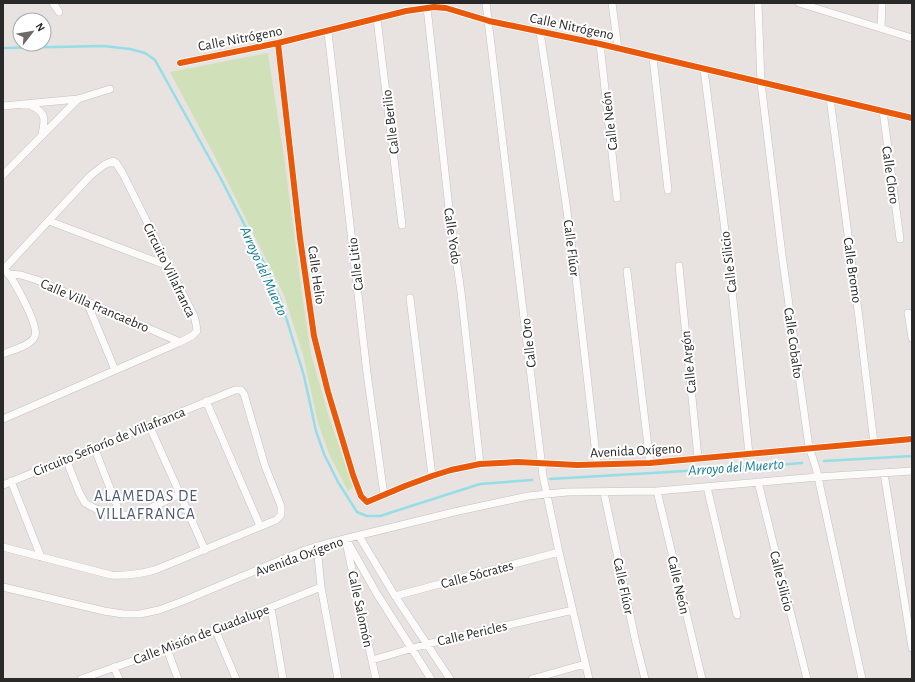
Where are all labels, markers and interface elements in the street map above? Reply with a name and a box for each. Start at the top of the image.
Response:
street label: Calle Nitrógeno [528,11,615,43]
north arrow [12,12,52,52]
text: N [33,21,47,33]
street label: Calle Nitrógeno [197,24,284,54]
street label: Calle Berilio [380,89,402,155]
street label: Calle Neón [599,91,621,151]
street label: Calle Cloro [879,145,901,205]
street label: Calle Yodo [441,207,463,265]
street label: Calle Flúor [561,219,582,278]
street label: Circuito Villafranca [140,221,198,320]
water label: Arroyo del Muerto [237,223,290,318]
street label: Calle Silicio [718,230,740,293]
street label: Calle Litio [346,236,366,291]
street label: Calle Bromo [840,236,864,304]
street label: Calle Helio [305,245,327,305]
street label: Calle Villa Francaebro [38,277,151,335]
street label: Calle Cobalto [781,307,805,380]
street label: Calle Oro [519,317,539,368]
street label: Calle Argón [679,330,699,394]
street label: Circuito Señorío de Villafranca [31,405,188,479]
street label: Avenida Oxígeno [590,442,683,460]
water label: Arroyo del Muerto [687,457,784,478]
district label: ALAMEDAS DE VILLAFRANCA [94,488,198,522]
street label: Avenida Oxígeno [254,535,345,579]
street label: Calle Silicio [767,550,795,613]
street label: Calle Neón [665,555,691,616]
street label: Calle Flúor [610,557,636,616]
street label: Calle Sócrates [439,559,515,591]
street label: Calle Salomón [345,570,375,649]
street label: Calle Misión de Guadalupe [131,603,271,667]
street label: Calle Pericles [436,619,508,649]

